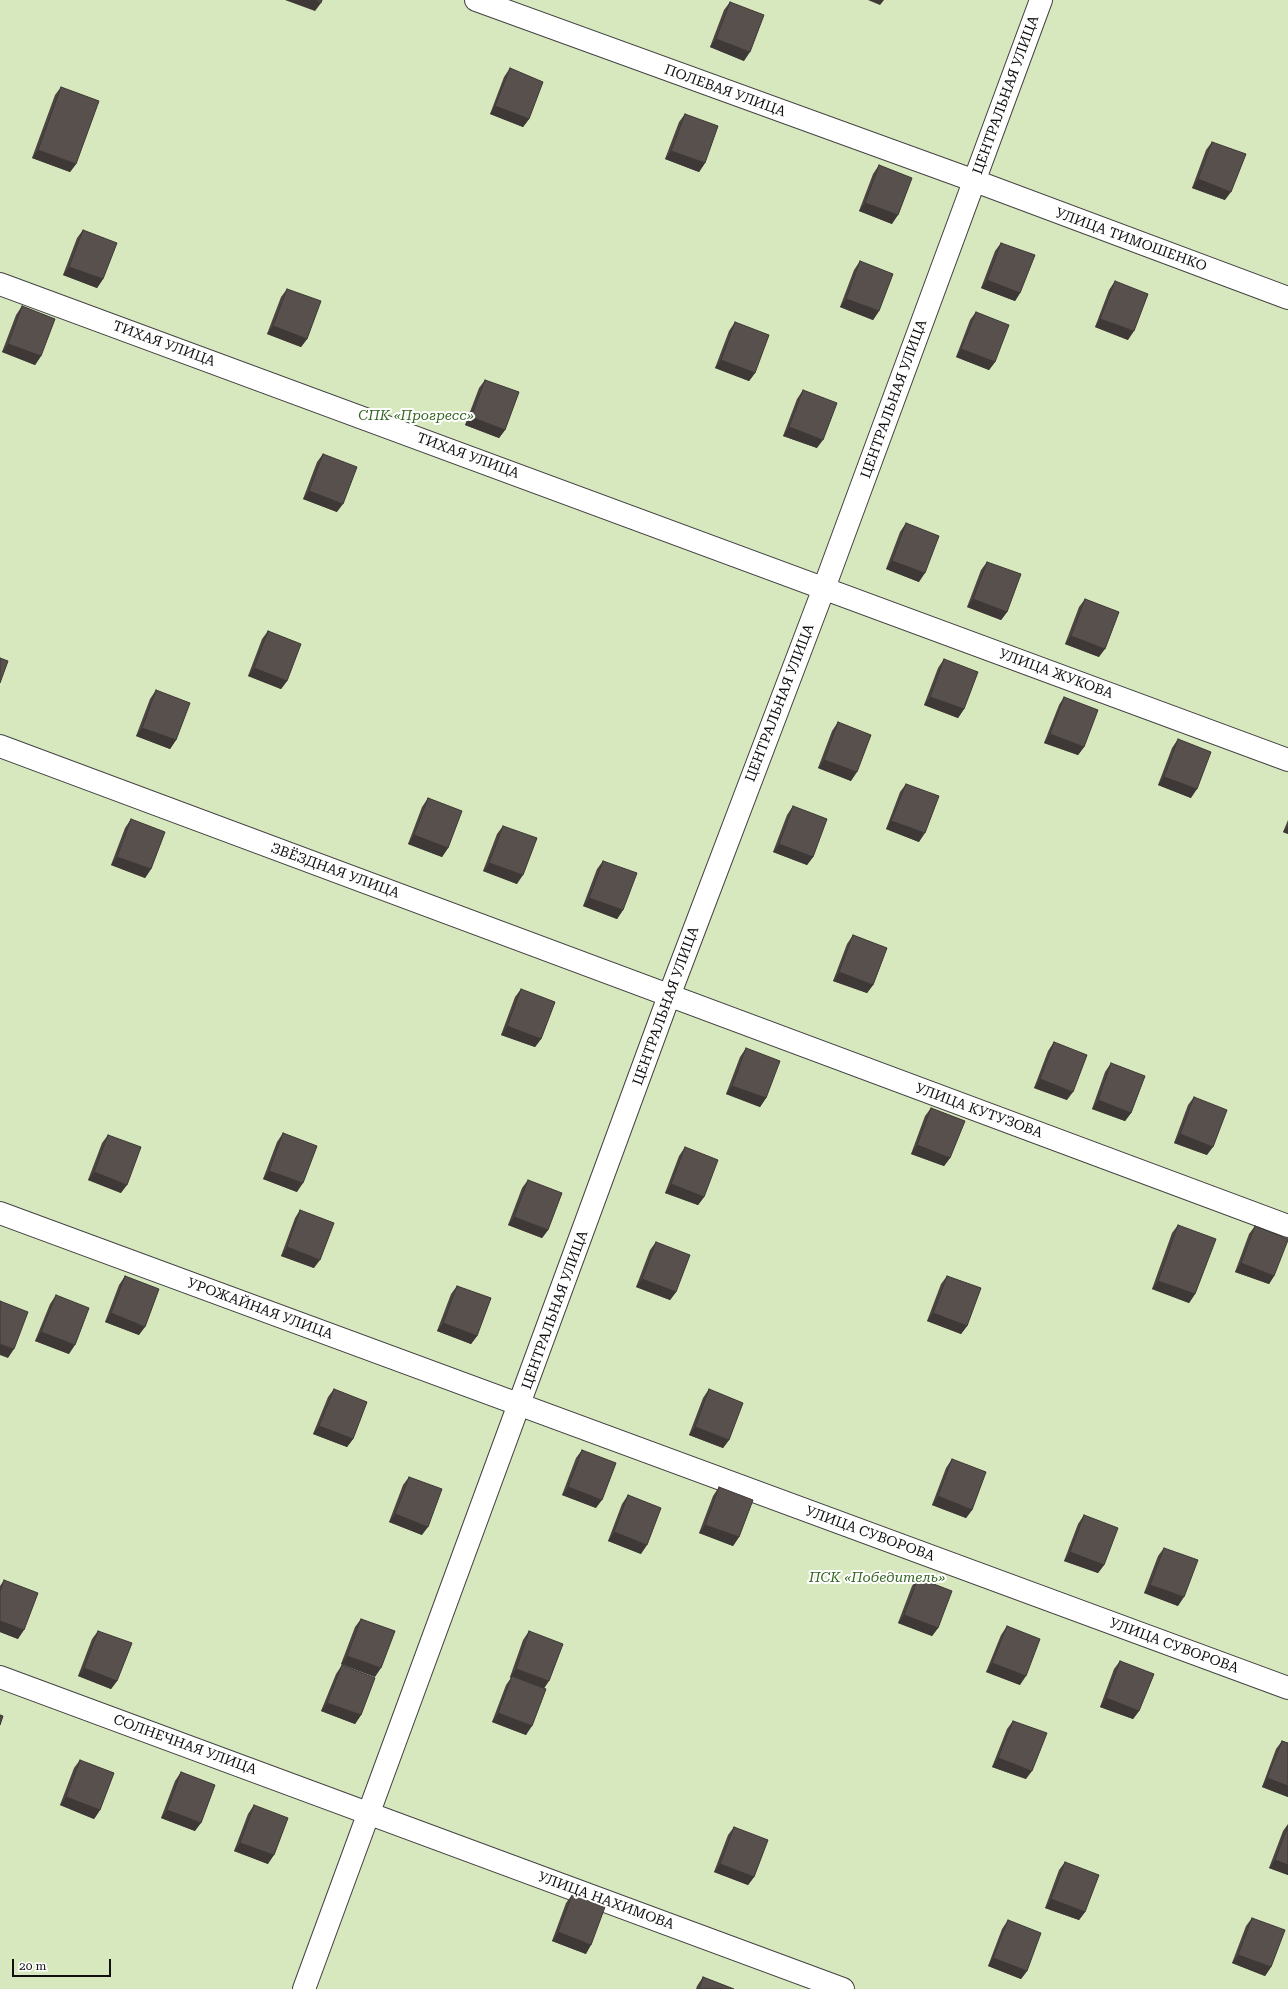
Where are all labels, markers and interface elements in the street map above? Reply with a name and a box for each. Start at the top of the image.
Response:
street label: ЦЕНТРАЛЬНАЯ УЛИЦА [969,13,1043,177]
street label: ПОЛЕВАЯ УЛИЦА [662,61,788,121]
street label: УЛИЦА ТИМОШЕНКО [1053,205,1209,275]
street label: ЦЕНТРАЛЬНАЯ УЛИЦА [857,317,931,481]
street label: ТИХАЯ УЛИЦА [110,318,218,370]
park label: СПК «Прогресс» [358,408,474,424]
street label: ТИХАЯ УЛИЦА [414,430,522,482]
street label: ЦЕНТРАЛЬНАЯ УЛИЦА [742,622,818,784]
street label: УЛИЦА ЖУКОВА [997,645,1115,703]
street label: ЗВЁЗДНАЯ УЛИЦА [268,840,402,902]
street label: ЦЕНТРАЛЬНАЯ УЛИЦА [629,924,703,1088]
street label: УЛИЦА КУТУЗОВА [913,1080,1045,1142]
street label: ЦЕНТРАЛЬНАЯ УЛИЦА [518,1228,592,1392]
street label: УРОЖАЙНАЯ УЛИЦА [185,1275,335,1343]
street label: УЛИЦА СУВОРОВА [803,1503,937,1565]
park label: ПСК «Победитель» [809,1570,945,1586]
street label: УЛИЦА СУВОРОВА [1107,1615,1241,1677]
street label: СОЛНЕЧНАЯ УЛИЦА [111,1711,259,1779]
street label: УЛИЦА НАХИМОВА [535,1868,677,1934]
scale bar [14,1951,113,1977]
text: 20 m [19,1959,46,1973]

